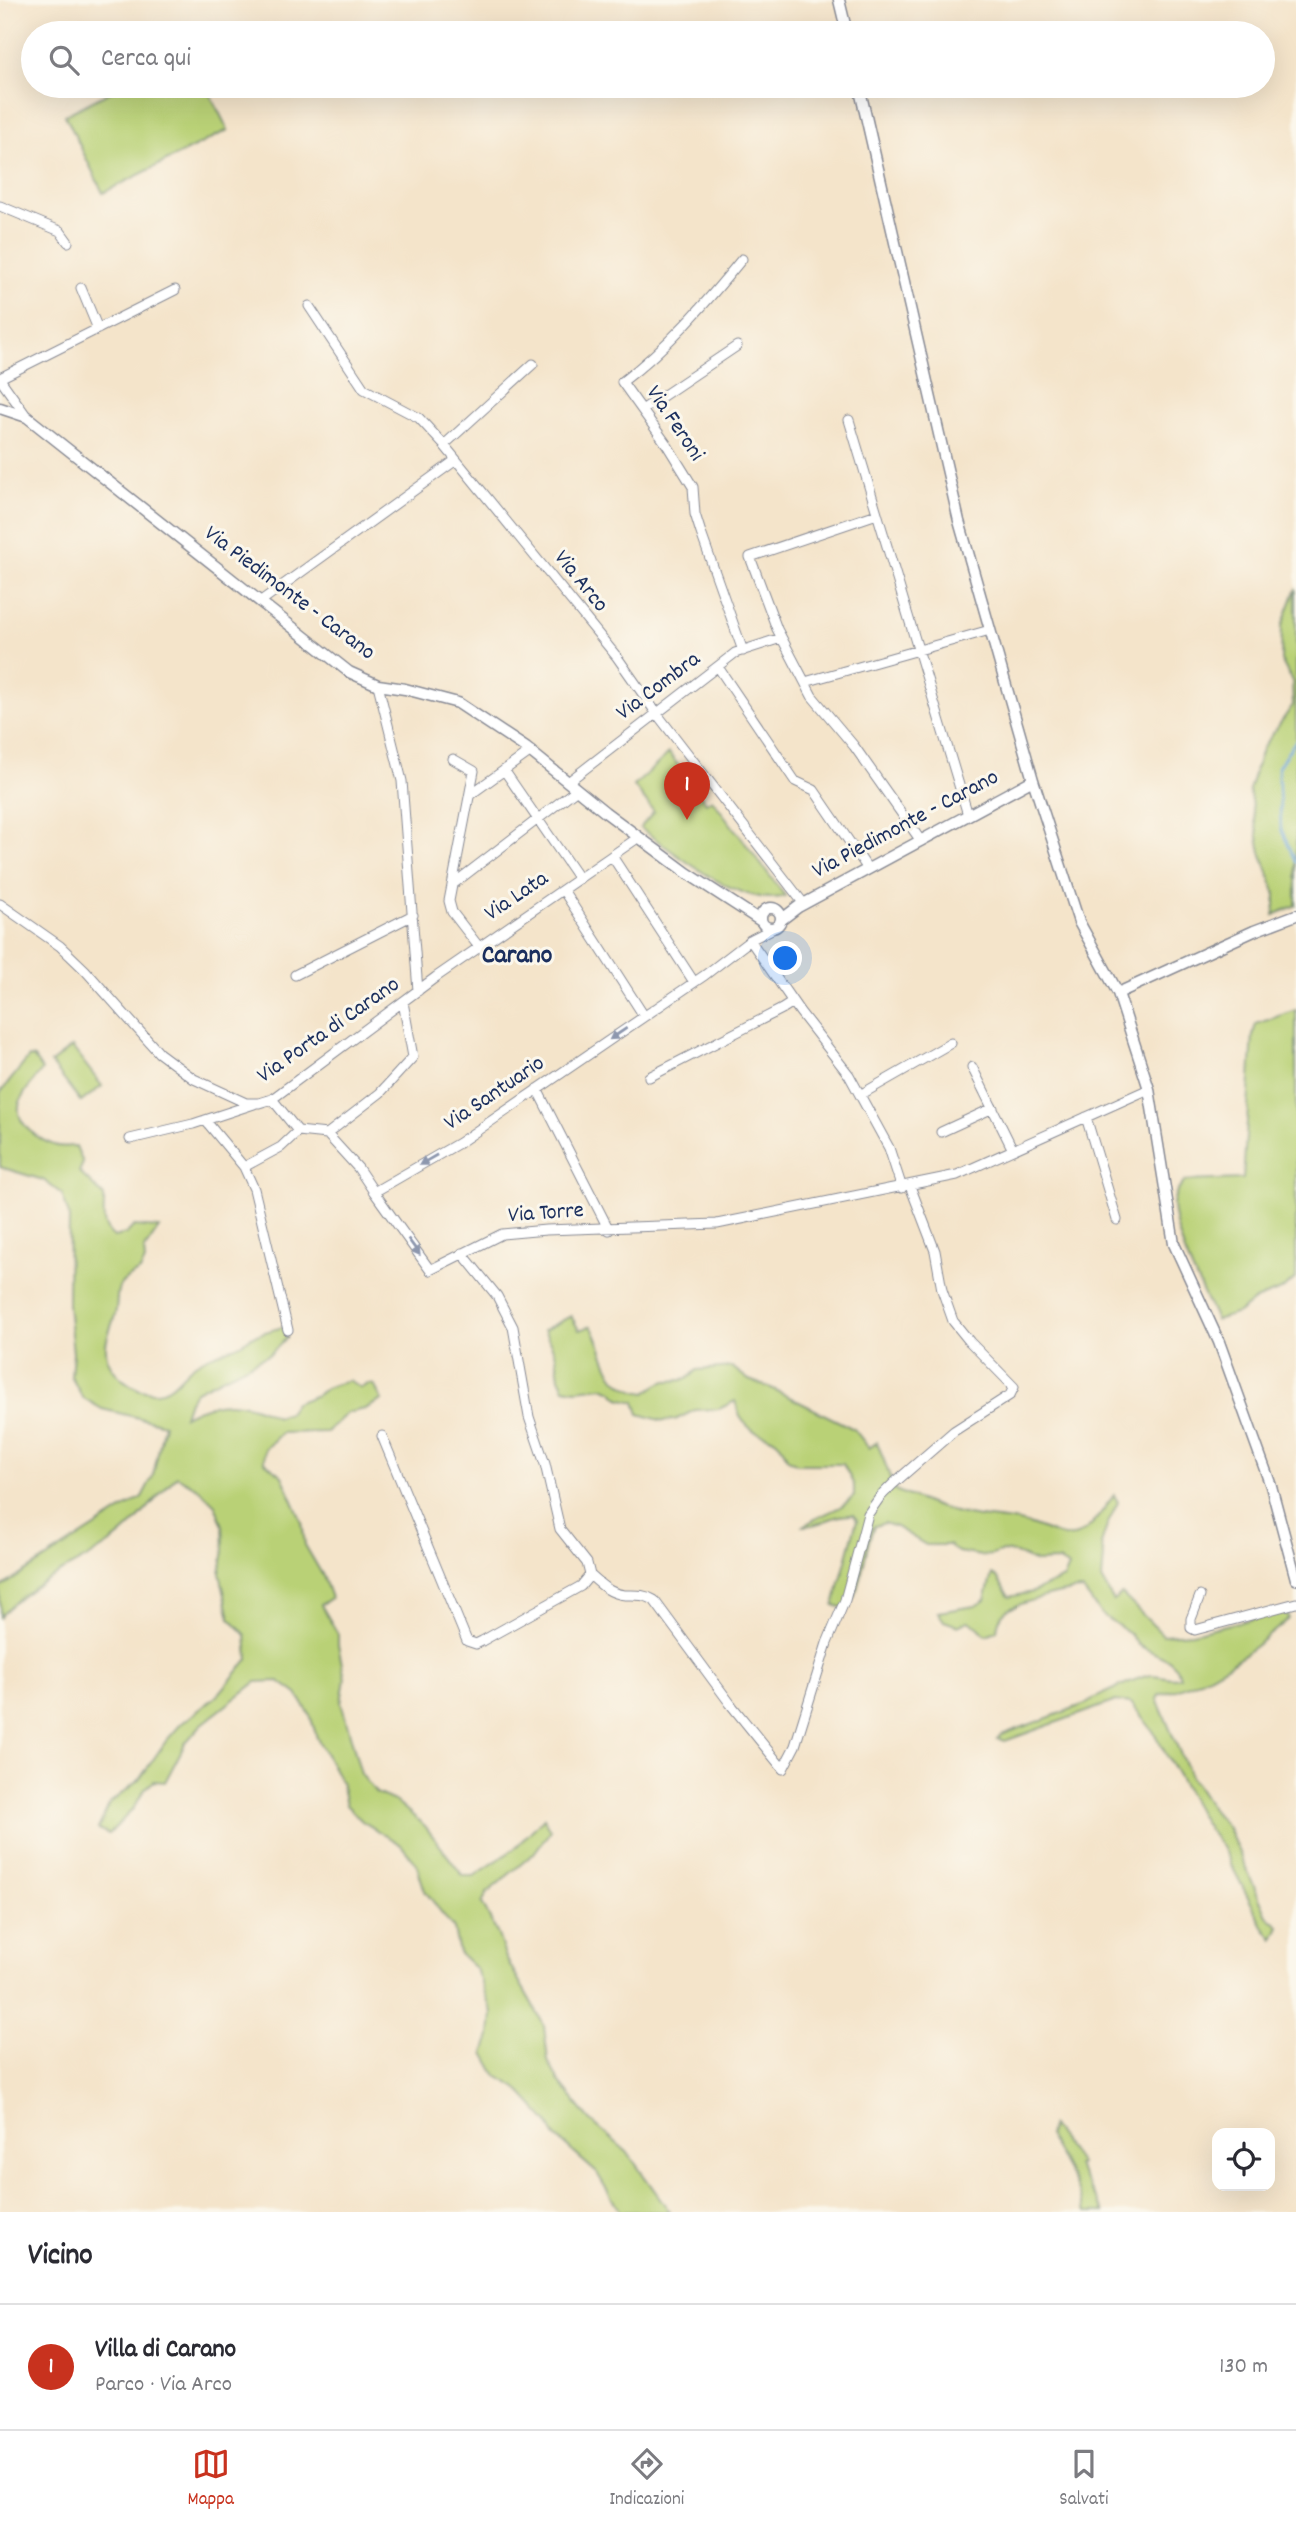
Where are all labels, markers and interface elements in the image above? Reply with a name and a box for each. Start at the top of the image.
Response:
search box [21,21,1275,98]
icon: search [45,41,83,79]
text: Cerca qui [101,41,191,78]
street label: Via Feroni [636,379,712,469]
street label: Via Piedimonte - Carano [196,519,382,669]
street label: Via Arco [545,544,615,620]
street label: Via Combra [610,644,709,730]
pin: 1 [664,762,710,820]
street label: Via Piedimonte - Carano [807,762,1005,888]
street label: Via Lata [478,863,557,930]
district label: Carano [482,938,553,975]
your location [768,941,802,975]
street label: Via Porta di Carano [251,969,407,1093]
one-way arrow [608,1027,627,1040]
street label: Via Santuario [438,1048,552,1140]
one-way arrow [419,1154,438,1167]
street label: Via Torre [507,1195,585,1233]
one-way arrow [407,1238,421,1256]
map controls [1212,2128,1275,2191]
button: locate [1212,2128,1275,2191]
text: Vicino [28,2236,93,2279]
text: Villa di Carano [95,2332,236,2369]
text: 1 [48,2351,54,2384]
text: 130 m [1219,2351,1268,2384]
text: Parco · Via Arco [95,2369,232,2402]
tab: Mappa [188,2445,234,2514]
tab: Indicazioni [609,2445,684,2514]
tab: Salvati [1059,2445,1108,2514]

